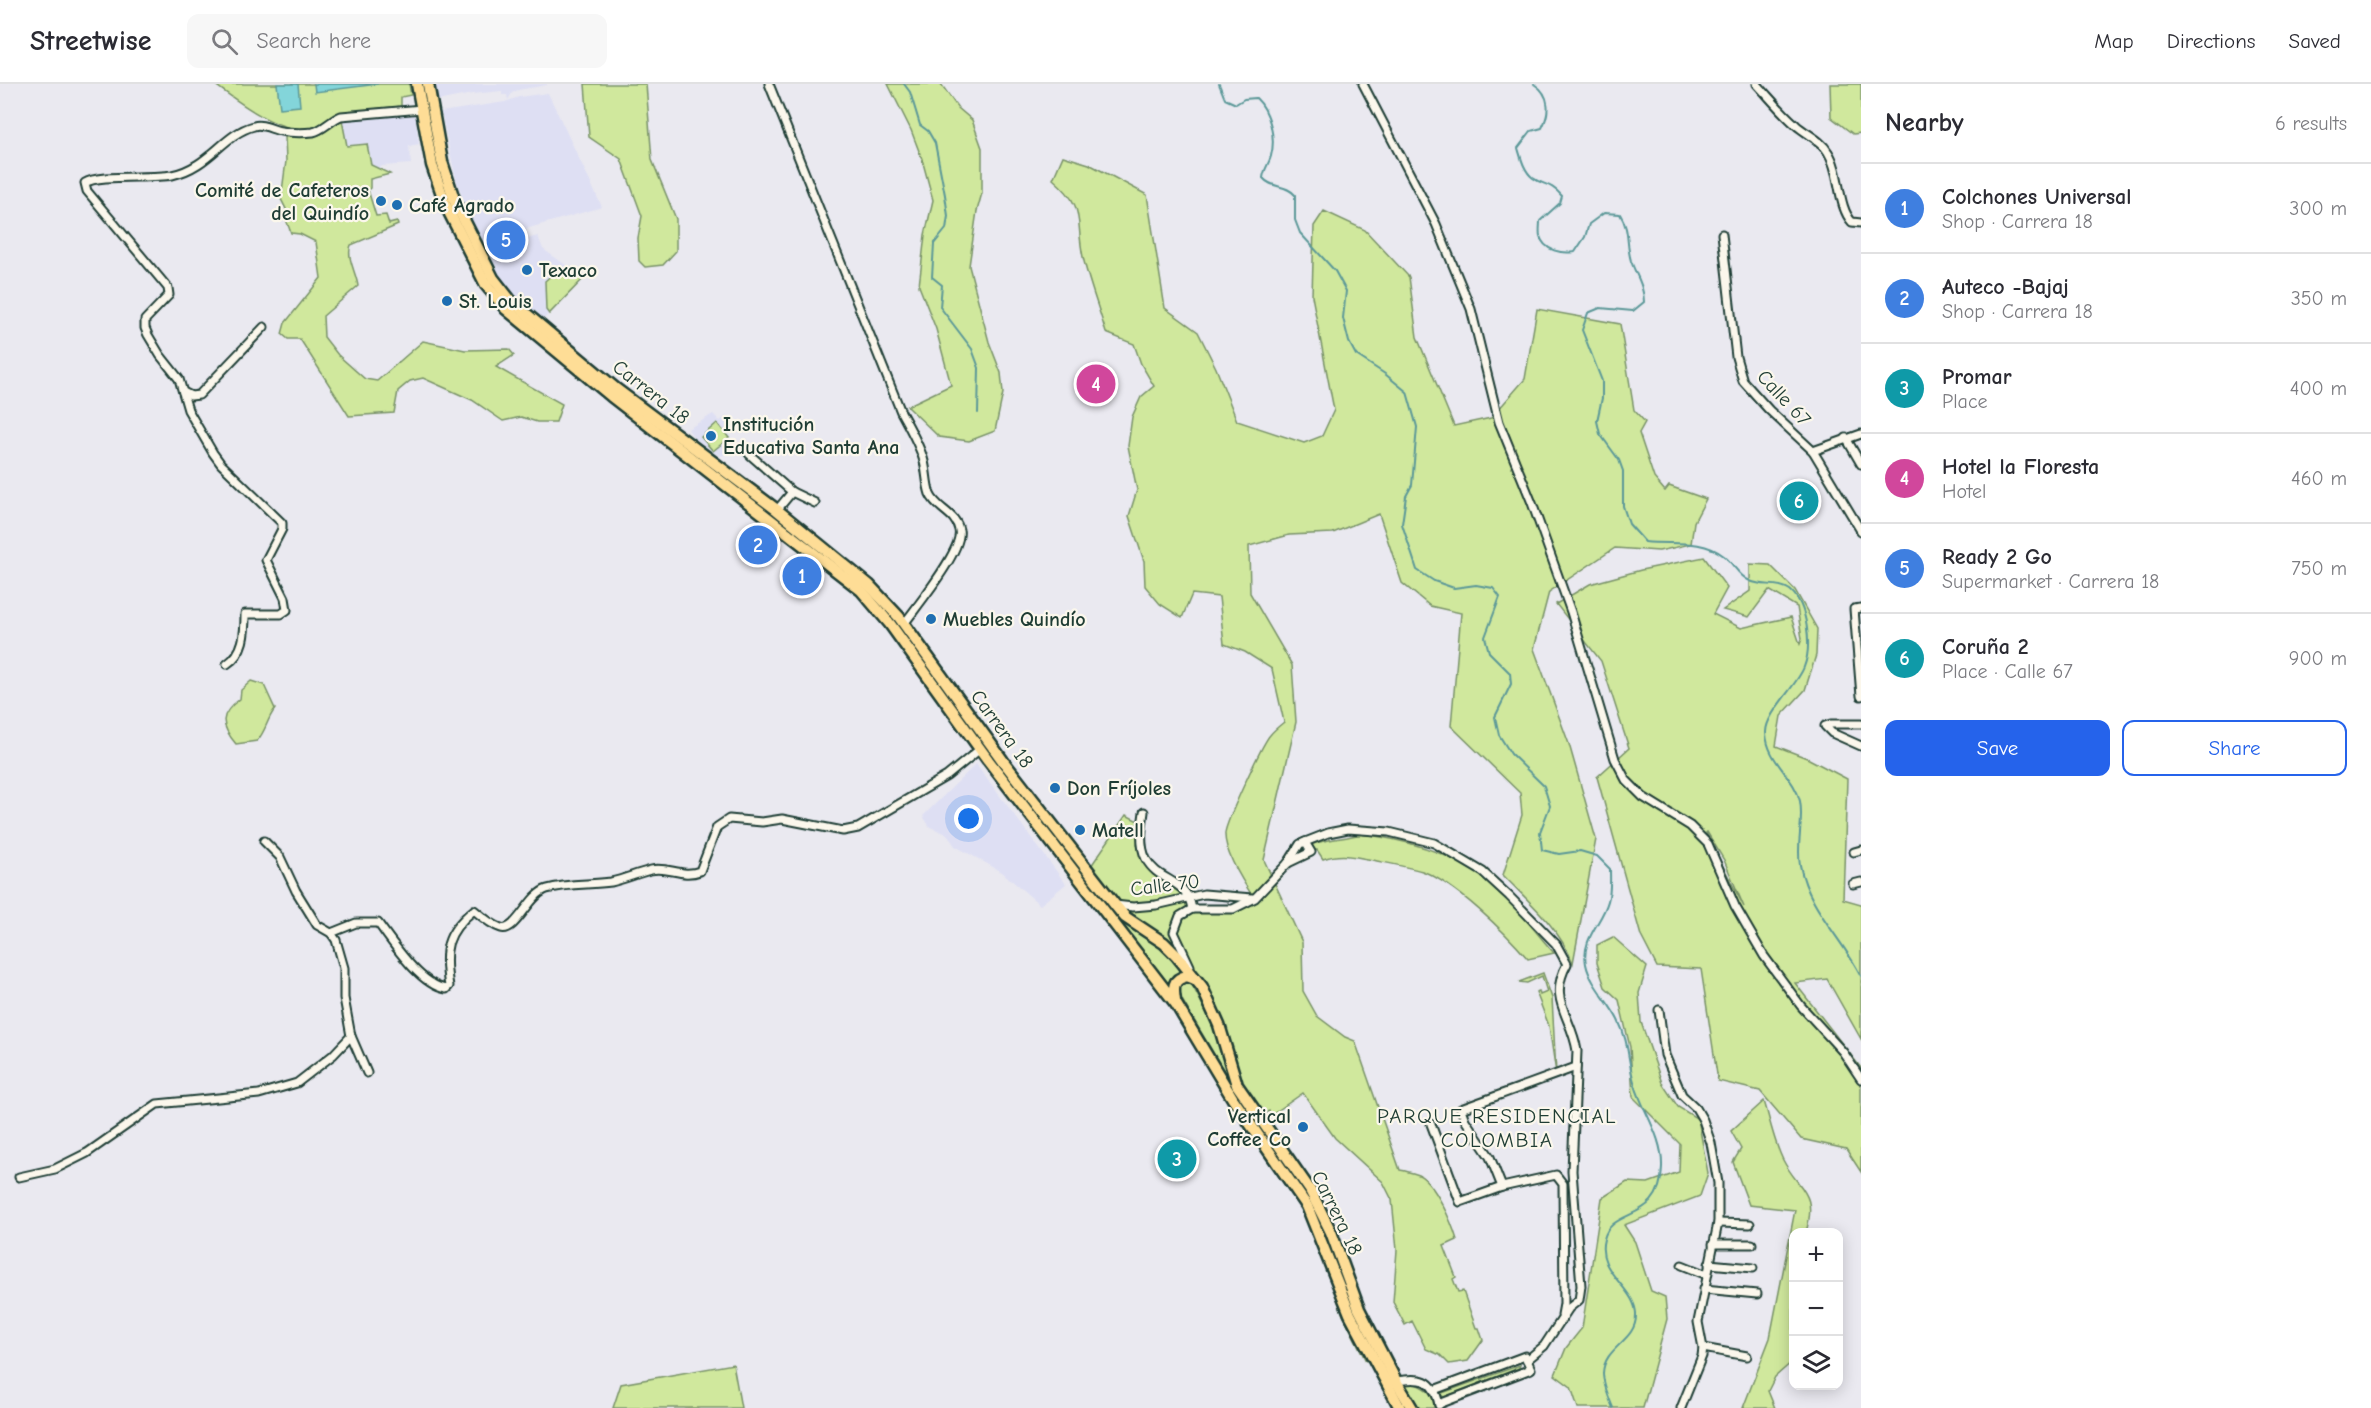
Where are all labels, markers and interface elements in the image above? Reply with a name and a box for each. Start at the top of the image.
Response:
search box [187,14,607,68]
text: Streetwise [30,25,151,57]
icon: search [208,25,241,58]
text: Search here [256,28,371,54]
text: Map [2094,29,2134,53]
text: Directions [2167,29,2256,53]
text: Saved [2289,29,2341,53]
text: Nearby [1885,108,1964,138]
text: 6 results [2275,112,2347,135]
place label: Comité de Cafeteros del Quindío [195,179,369,225]
text: Colchones Universal [1942,184,2131,210]
marker: Comité de Cafeteros del Quindío [374,194,388,208]
place label: Café Agrado [409,194,514,217]
text: 1 [1901,197,1908,220]
text: 300 m [2289,197,2347,220]
marker: Café Agrado [390,198,404,212]
text: Shop · Carrera 18 [1942,210,2093,233]
pin: 5 [486,218,526,262]
place label: Texaco [539,259,597,282]
marker: Texaco [520,263,534,277]
text: Auteco -Bajaj [1942,274,2069,300]
text: 2 [1900,287,1909,310]
text: 350 m [2291,287,2347,310]
place label: St. Louis [459,290,532,313]
marker: St. Louis [440,294,454,308]
text: Shop · Carrera 18 [1942,300,2093,323]
street label: Carrera 18 [608,355,694,429]
pin: 4 [1076,362,1116,406]
text: Promar [1942,364,2012,390]
street label: Calle 67 [1752,365,1816,431]
text: 3 [1900,377,1909,400]
text: 400 m [2290,377,2347,400]
text: Place [1942,390,1988,413]
place label: Institución Educativa Santa Ana [723,413,899,459]
marker: Institución Educativa Santa Ana [704,429,718,443]
text: Hotel la Floresta [1942,454,2099,480]
text: 4 [1900,467,1909,490]
text: 460 m [2291,467,2347,490]
pin: 6 [1780,478,1818,524]
text: Hotel [1942,480,1986,503]
pin: 2 [738,522,777,568]
text: Ready 2 Go [1942,544,2052,570]
pin: 1 [782,554,822,598]
text: 5 [1899,557,1910,580]
text: 750 m [2291,557,2347,580]
text: Supermarket · Carrera 18 [1942,570,2159,593]
place label: Muebles Quindío [943,608,1086,631]
marker: Muebles Quindío [924,612,938,626]
text: Coruña 2 [1942,634,2029,660]
text: 6 [1899,647,1910,670]
text: 900 m [2289,647,2347,670]
text: Place · Calle 67 [1942,660,2073,683]
street label: Carrera 18 [966,685,1038,773]
button: Save [1885,720,2110,776]
button: Share [2122,720,2347,776]
place label: Don Fríjoles [1067,777,1171,800]
marker: Don Fríjoles [1048,781,1062,795]
your location [954,804,983,833]
place label: Matell [1092,819,1144,842]
marker: Matell [1073,823,1087,837]
street label: Calle 70 [1129,869,1201,901]
district label: PARQUE RESIDENCIAL COLOMBIA [1377,1104,1617,1152]
place label: Vertical Coffee Co [1207,1105,1291,1151]
marker: Vertical Coffee Co [1296,1120,1310,1134]
pin: 3 [1158,1136,1196,1182]
street label: Carrera 18 [1307,1167,1367,1259]
map controls [1789,1228,1843,1390]
button: + [1789,1228,1843,1282]
button: − [1789,1282,1843,1336]
button: layers [1789,1336,1843,1390]

